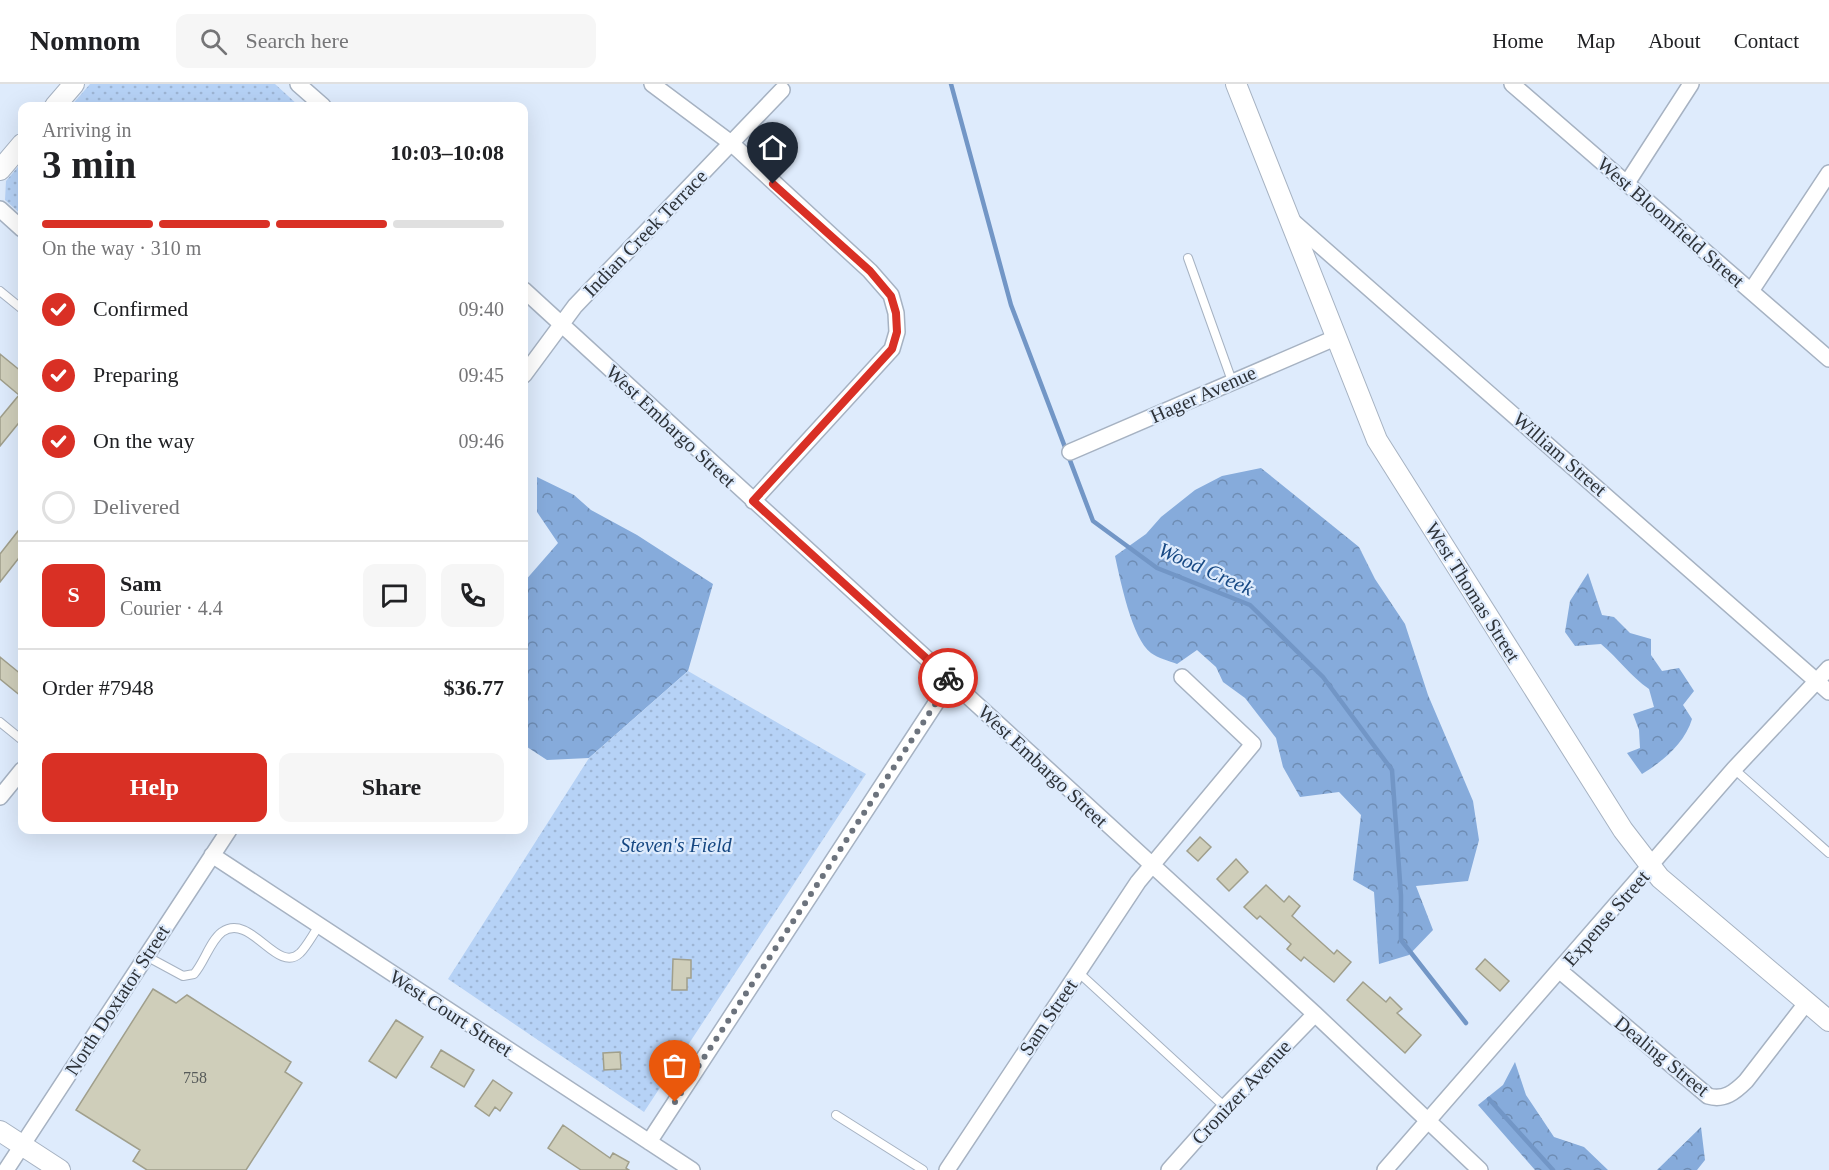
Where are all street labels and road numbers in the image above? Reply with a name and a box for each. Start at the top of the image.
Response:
street label: West Bloomfield Street [1593,152,1749,292]
street label: Indian Creek Terrace [579,165,711,301]
street label: West Embargo Street [601,360,741,493]
street label: Hager Avenue [1147,361,1260,428]
street label: William Street [1509,408,1611,501]
street label: West Thomas Street [1421,518,1525,666]
street label: West Embargo Street [973,700,1113,833]
street label: Expense Street [1559,865,1655,971]
street label: North Doxtator Street [60,921,174,1079]
street label: West Court Street [386,965,517,1061]
street label: Sam Street [1014,974,1082,1059]
street label: Dealing Street [1610,1011,1714,1102]
street label: Cronizer Avenue [1187,1035,1295,1149]

